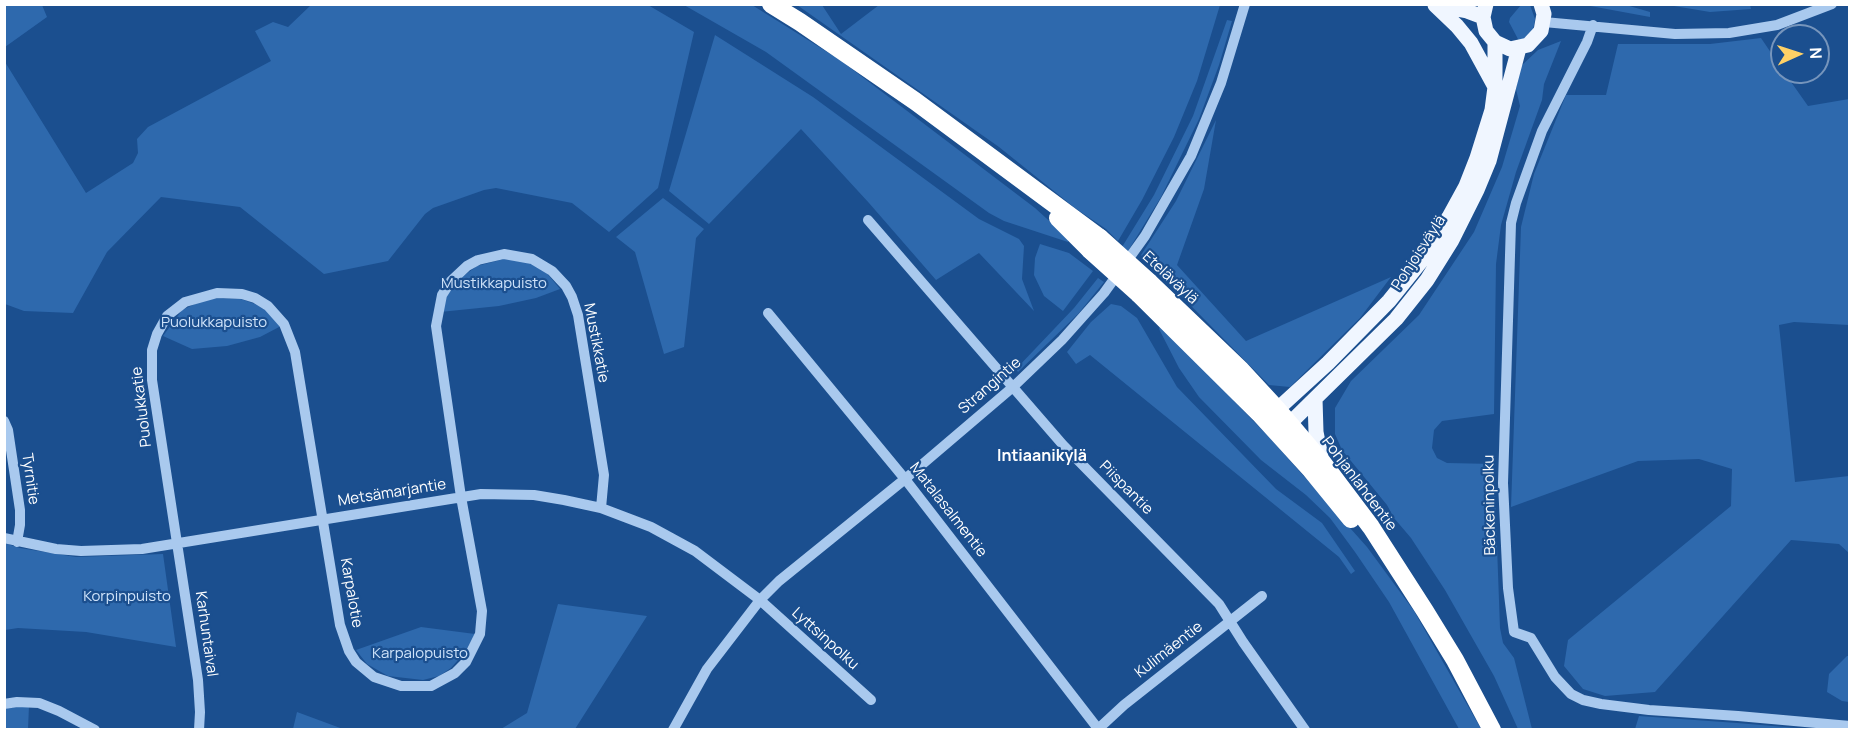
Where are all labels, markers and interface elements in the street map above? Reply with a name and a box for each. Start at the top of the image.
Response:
north arrow [1770,24,1830,84]
text: N [1805,47,1827,59]
street label: Pohjoisväylä [1388,212,1450,294]
street label: Eteläväylä [1138,248,1202,308]
park label: Mustikkapuisto [441,275,547,293]
street label: Mustikkatie [579,302,613,384]
park label: Puolukkapuisto [161,314,267,332]
street label: Strangintie [955,354,1025,418]
street label: Puolukkatie [128,366,156,448]
street label: Pohjanlahdentie [1318,433,1400,535]
district label: Intiaanikylä [997,447,1087,467]
street label: Tyrnitie [17,452,43,506]
street label: Bäckeninpolku [1480,455,1500,555]
street label: Piispantie [1095,457,1157,519]
street label: Matalasalmentie [905,459,991,561]
street label: Metsämarjantie [337,476,447,510]
street label: Karpalotie [336,557,366,629]
park label: Korpinpuisto [83,588,171,606]
street label: Karhuntaival [191,590,221,678]
street label: Lyttsinpolku [788,604,862,674]
street label: Kulimäentie [1132,618,1206,682]
park label: Karpalopuisto [372,645,468,663]

